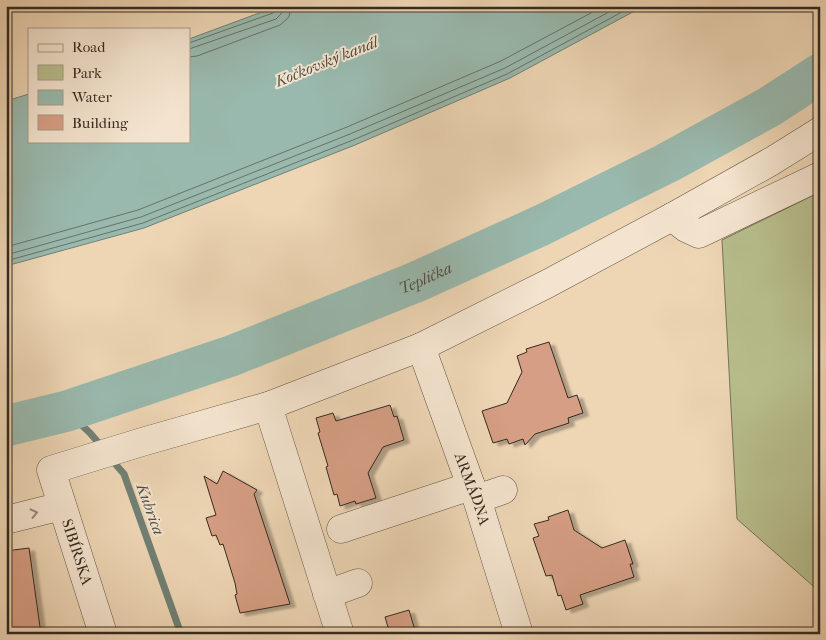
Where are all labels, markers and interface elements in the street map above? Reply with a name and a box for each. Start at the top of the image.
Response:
legend [28,28,190,142]
water label: Kočkovský kanál [271,31,382,91]
text: Road [72,38,106,56]
text: Park [72,64,102,82]
text: Water [71,88,112,106]
text: Building [72,114,129,132]
water label: Teplička [396,258,455,298]
street label: ARMÁDNA [450,449,494,528]
water label: Kubrica [132,480,169,538]
one-way arrow [30,508,39,519]
street label: SIBÍRSKA [58,517,96,588]

